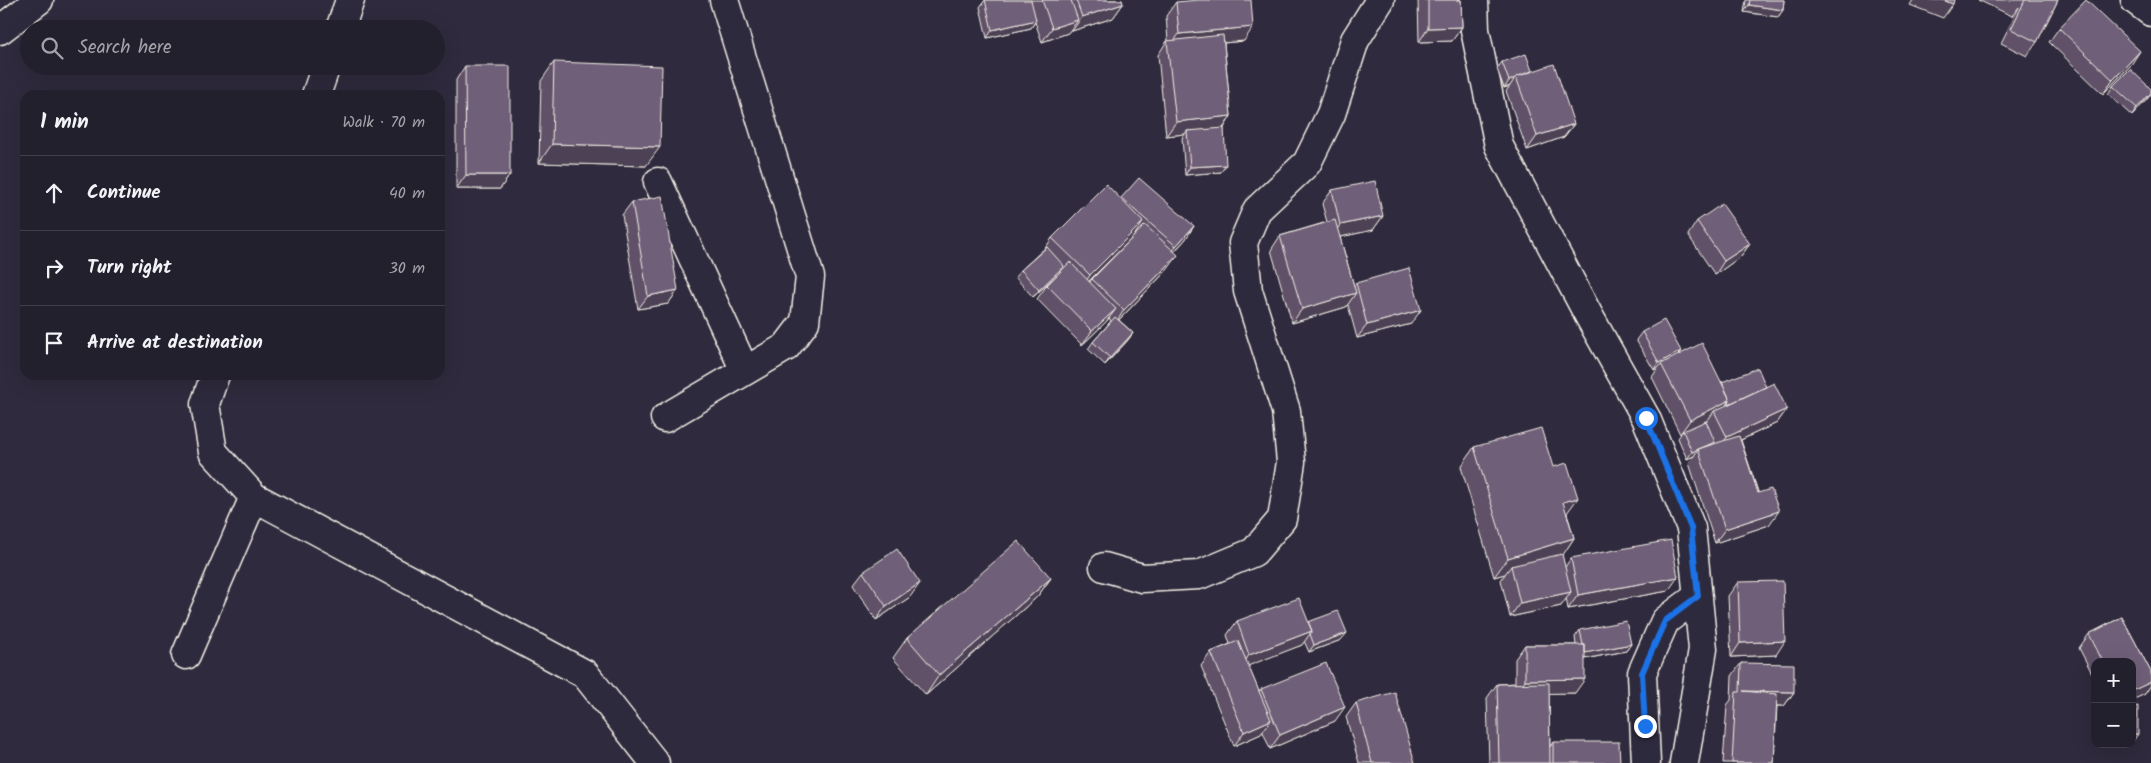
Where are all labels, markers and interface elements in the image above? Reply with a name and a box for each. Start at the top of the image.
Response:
search box [20,20,445,75]
text: Search here [78,33,172,63]
icon: search [38,34,66,62]
text: 1 min [40,106,89,139]
text: Walk · 70 m [342,110,425,135]
text: Continue [87,178,160,208]
icon: ahead [40,179,68,207]
text: 40 m [389,181,425,206]
text: Turn right [87,253,172,283]
icon: right [40,254,68,282]
text: 30 m [389,256,425,281]
text: Arrive at destination [87,328,263,358]
icon: arrive [40,329,68,357]
route start [1635,407,1658,430]
map controls [2091,658,2136,748]
button: + [2091,658,2136,703]
button: − [2091,703,2136,748]
route end [1634,715,1657,738]

